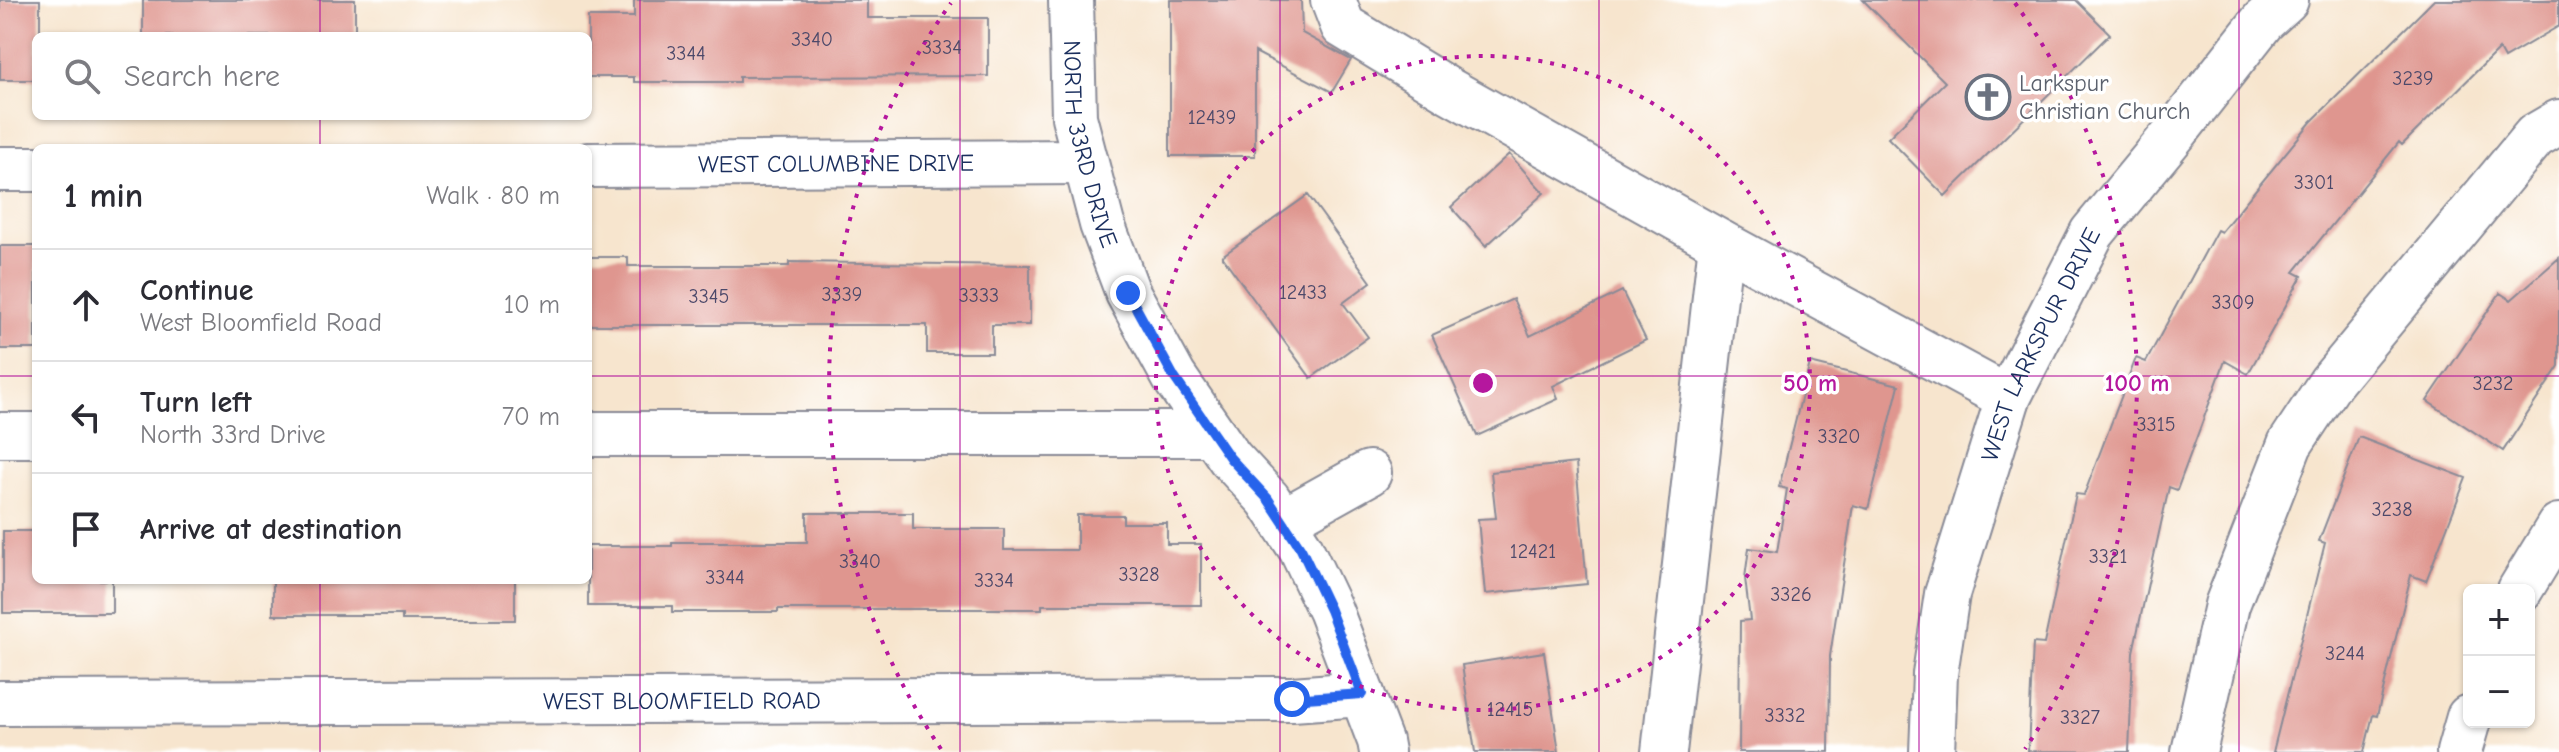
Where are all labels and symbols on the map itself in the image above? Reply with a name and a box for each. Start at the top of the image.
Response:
house number: 3340 [791,28,833,51]
house number: 3334 [922,36,962,59]
street label: NORTH 33RD DRIVE [1058,40,1124,251]
house number: 3344 [666,42,706,65]
house number: 3239 [2392,67,2434,90]
place label: Larkspur Christian Church [2019,69,2191,125]
church icon: Larkspur Christian Church [1964,73,2012,121]
house number: 12439 [1188,106,1236,129]
street label: WEST COLUMBINE DRIVE [698,149,974,178]
house number: 3301 [2294,171,2334,194]
street label: WEST LARKSPUR DRIVE [1975,223,2106,465]
route end [1110,275,1146,311]
house number: 12433 [1279,281,1327,304]
house number: 3339 [822,283,862,306]
house number: 3333 [959,284,999,307]
house number: 3345 [689,285,729,308]
house number: 3309 [2211,291,2255,314]
centre of rings [1469,369,1497,397]
text: 50 m [1783,369,1837,397]
text: 100 m [2105,369,2169,397]
house number: 3232 [2472,372,2514,395]
house number: 3315 [2137,413,2176,436]
house number: 3320 [1818,425,1860,448]
house number: 3238 [2372,498,2413,521]
house number: 12421 [1510,540,1556,563]
house number: 3321 [2089,545,2127,568]
house number: 3340 [839,550,881,573]
house number: 3328 [1119,563,1160,586]
house number: 3344 [705,566,745,589]
house number: 3334 [974,569,1014,592]
house number: 3326 [1770,583,1812,606]
house number: 3244 [2325,642,2365,665]
route start [1274,681,1310,717]
street label: WEST BLOOMFIELD ROAD [543,686,821,715]
house number: 12415 [1487,698,1533,721]
house number: 3332 [1765,704,1805,727]
house number: 3327 [2060,706,2101,729]

